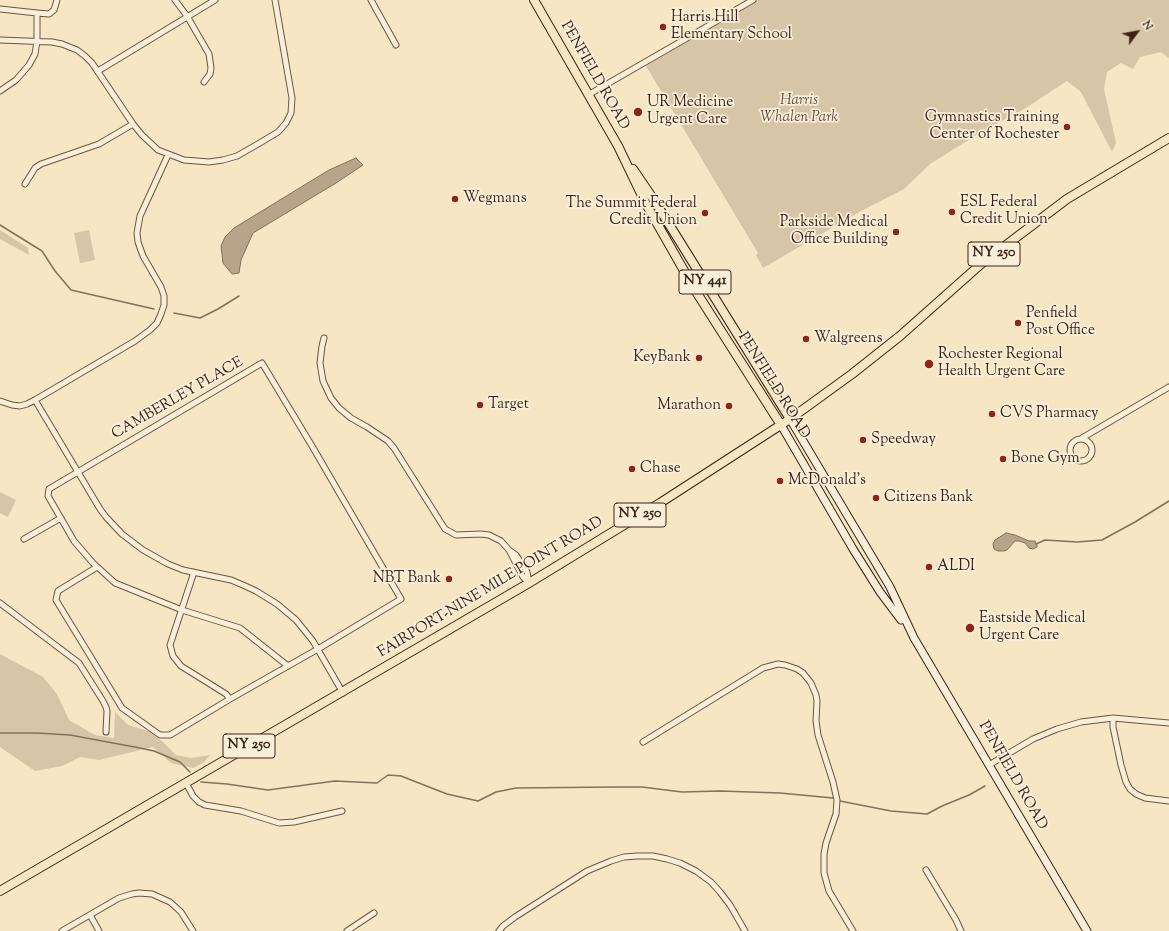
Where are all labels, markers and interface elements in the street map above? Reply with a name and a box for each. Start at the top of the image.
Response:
place label: Harris Hill Elementary School [671,9,792,44]
north arrow [1117,12,1157,52]
text: N [1138,18,1156,34]
street label: PENFIELD ROAD [556,19,632,133]
marker: Harris Hill Elementary School [658,22,668,32]
park label: Harris Whalen Park [760,92,838,127]
place label: UR Medicine Urgent Care [647,94,733,129]
marker: UR Medicine Urgent Care [632,106,644,118]
place label: Gymnastics Training Center of Rochester [925,109,1059,144]
marker: Gymnastics Training Center of Rochester [1062,122,1072,132]
place label: Wegmans [463,190,527,208]
marker: Wegmans [450,194,460,204]
place label: ESL Federal Credit Union [960,194,1048,229]
place label: The Summit Federal Credit Union [566,195,697,230]
marker: ESL Federal Credit Union [947,207,957,217]
marker: The Summit Federal Credit Union [700,208,710,218]
place label: Parkside Medical Office Building [780,214,888,249]
marker: Parkside Medical Office Building [891,227,901,237]
road number: NY 250 [968,242,1020,266]
road number: NY 441 [679,270,731,294]
place label: Penfield Post Office [1026,305,1095,340]
marker: Penfield Post Office [1013,318,1023,328]
street label: PENFIELD ROAD [733,329,813,443]
place label: Walgreens [814,330,882,348]
marker: Walgreens [801,334,811,344]
place label: Rochester Regional Health Urgent Care [938,346,1065,381]
place label: KeyBank [633,349,691,367]
marker: KeyBank [694,353,704,363]
street label: CAMBERLEY PLACE [109,354,247,444]
marker: Rochester Regional Health Urgent Care [923,358,935,370]
place label: Target [488,396,529,414]
place label: Marathon [657,397,721,415]
marker: Target [475,400,485,410]
marker: Marathon [724,401,734,411]
place label: CVS Pharmacy [1000,405,1098,423]
marker: CVS Pharmacy [987,409,997,419]
place label: Speedway [871,431,936,449]
marker: Speedway [858,435,868,445]
place label: Bone Gym [1011,450,1080,468]
marker: Bone Gym [998,454,1008,464]
place label: Chase [640,460,681,478]
marker: Chase [627,464,637,474]
place label: McDonald's [788,472,866,490]
marker: McDonald's [775,476,785,486]
place label: Citizens Bank [884,489,973,507]
marker: Citizens Bank [871,493,881,503]
road number: NY 250 [614,503,666,527]
street label: FAIRPORT-NINE MILE POINT ROAD [375,513,607,663]
place label: ALDI [937,558,975,576]
marker: ALDI [924,562,934,572]
place label: NBT Bank [373,570,441,588]
marker: NBT Bank [444,574,454,584]
place label: Eastside Medical Urgent Care [979,610,1086,645]
marker: Eastside Medical Urgent Care [964,622,976,634]
street label: PENFIELD ROAD [974,719,1050,833]
road number: NY 250 [223,734,275,758]

